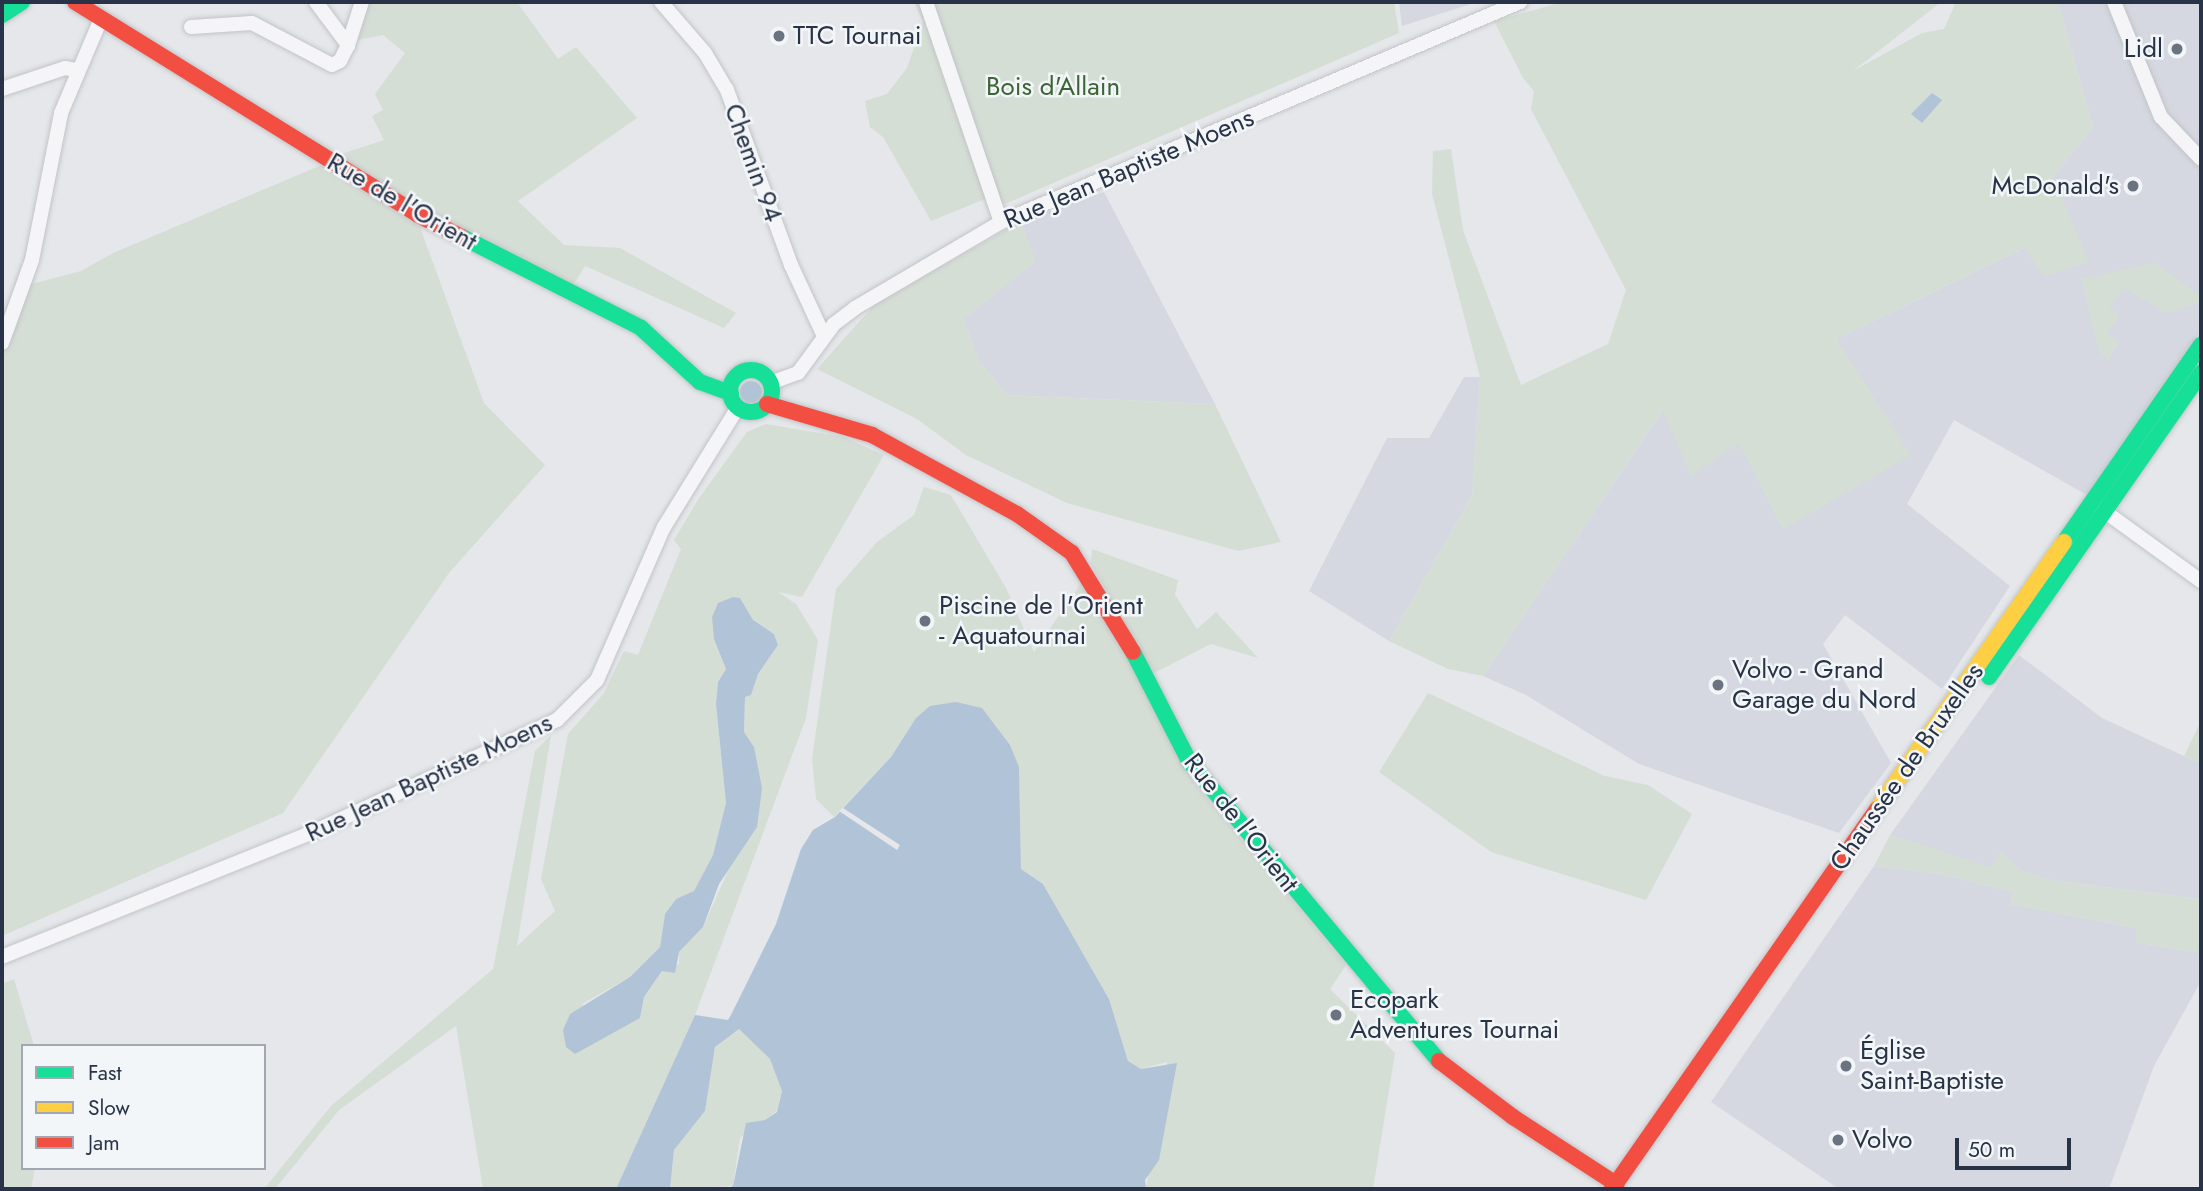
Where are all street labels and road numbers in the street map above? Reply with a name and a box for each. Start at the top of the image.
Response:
street label: Chemin 94 [717,100,789,226]
street label: Rue Jean Baptiste Moens [999,102,1259,236]
street label: Rue de l'Orient [322,147,482,257]
street label: Chaussée de Bruxelles [1824,657,1990,877]
street label: Rue Jean Baptiste Moens [301,707,557,849]
street label: Rue de l'Orient [1177,747,1305,899]

